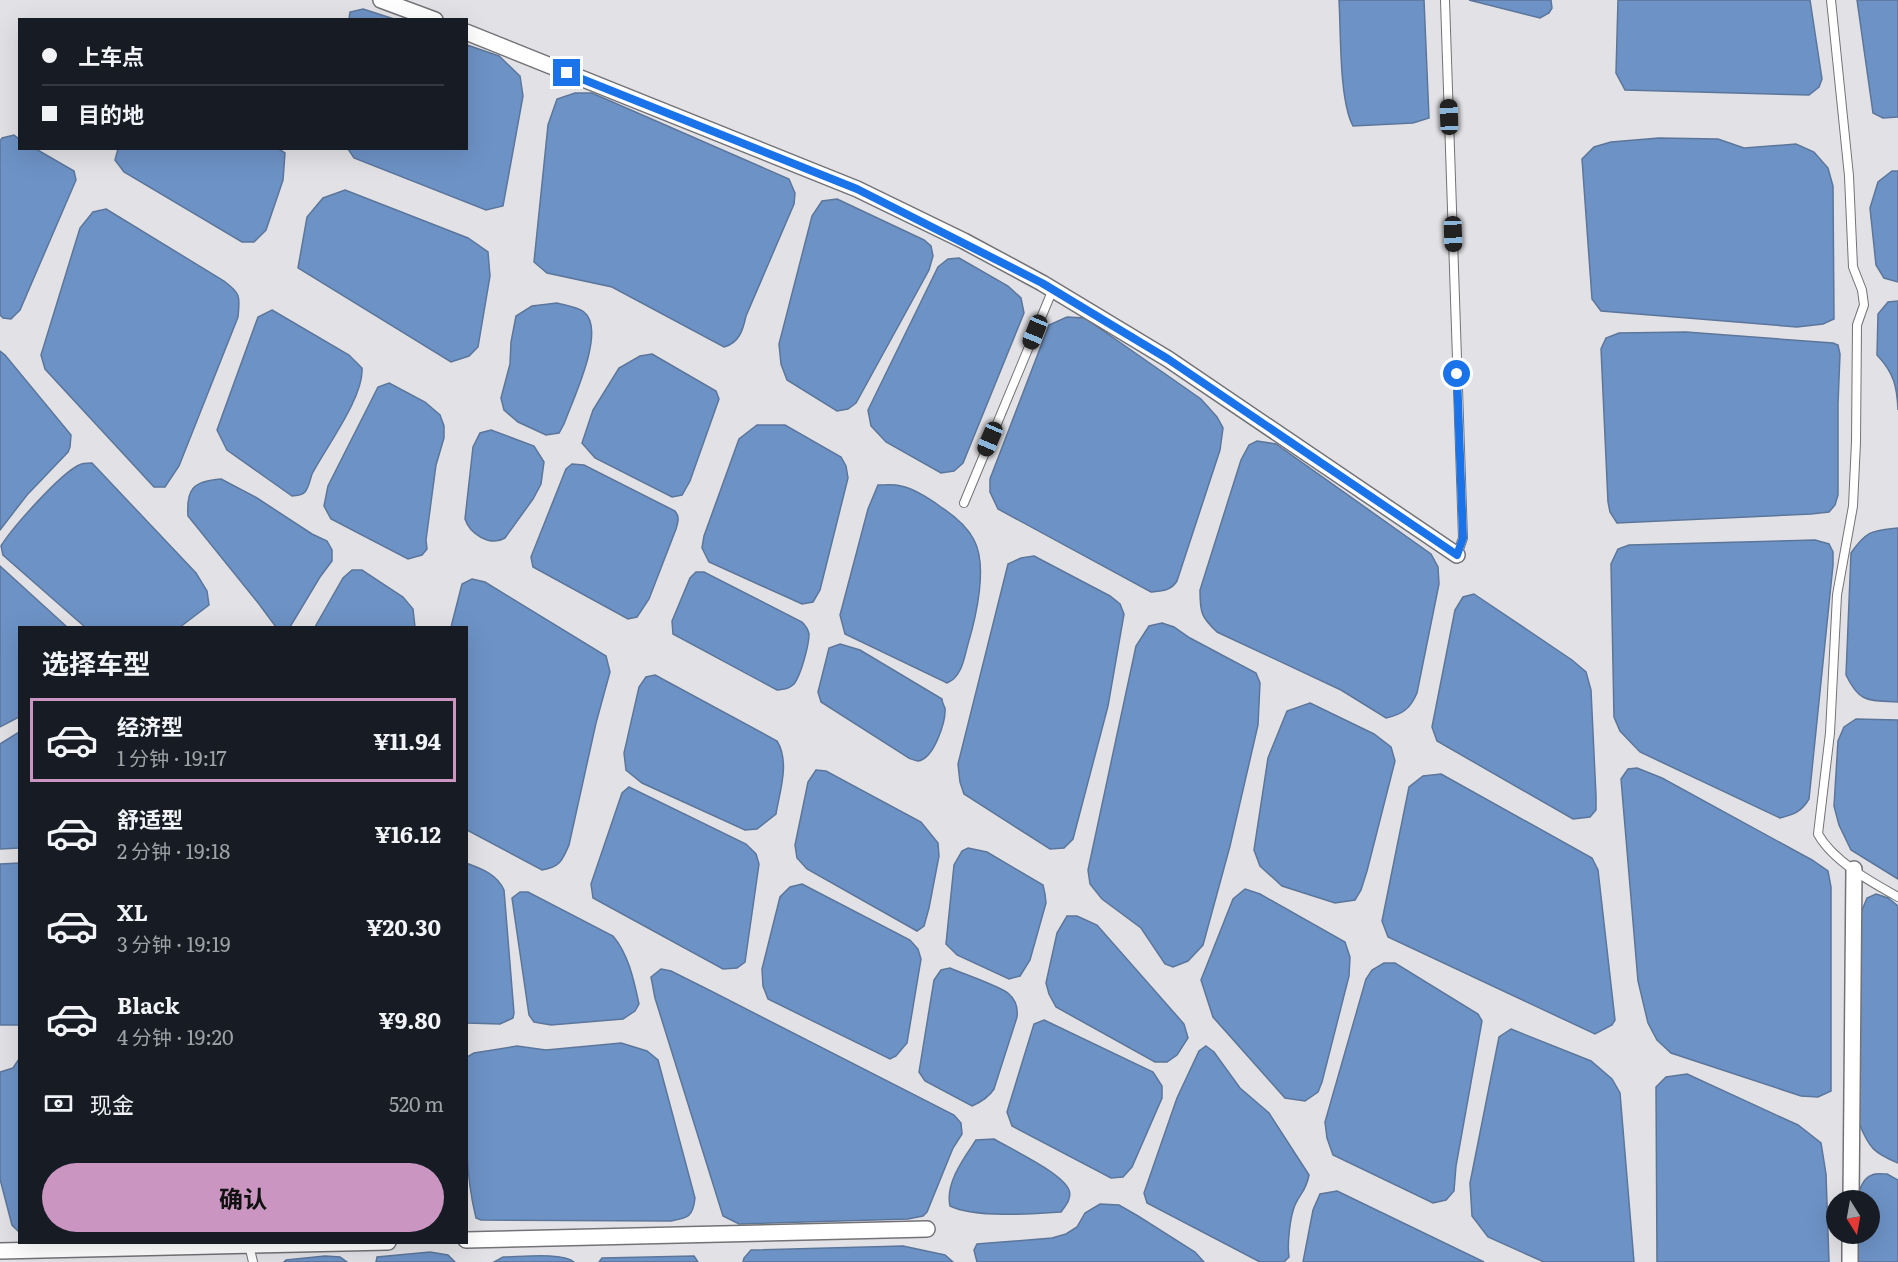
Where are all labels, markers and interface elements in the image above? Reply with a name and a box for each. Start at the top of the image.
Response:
text: 上车点 [78,39,144,72]
route end [553,59,580,86]
text: 目的地 [78,97,144,130]
car [1439,99,1459,135]
car [1443,216,1463,252]
car [1020,312,1050,352]
route start [1443,360,1470,387]
car [975,419,1005,459]
text: 选择车型 [42,642,150,682]
text: 经济型 [117,709,183,742]
icon: car [45,713,99,767]
text: ¥11.94 [373,724,441,757]
text: 1 分钟 · 19:17 [117,742,227,772]
text: 舒适型 [117,802,183,835]
icon: car [45,806,99,860]
text: ¥16.12 [374,817,441,850]
text: 2 分钟 · 19:18 [117,835,230,865]
text: XL [117,895,148,928]
icon: car [45,899,99,953]
text: ¥20.30 [366,910,441,943]
text: 3 分钟 · 19:19 [117,928,230,958]
text: Black [117,988,179,1021]
icon: car [45,992,99,1046]
text: ¥9.80 [378,1003,441,1036]
text: 4 分钟 · 19:20 [117,1021,233,1051]
icon: cash [42,1087,75,1120]
text: 现金 [90,1087,134,1120]
text: 520 m [389,1088,444,1118]
button: 确认 [42,1163,444,1232]
north arrow [1826,1190,1880,1244]
map controls [1826,1190,1880,1244]

